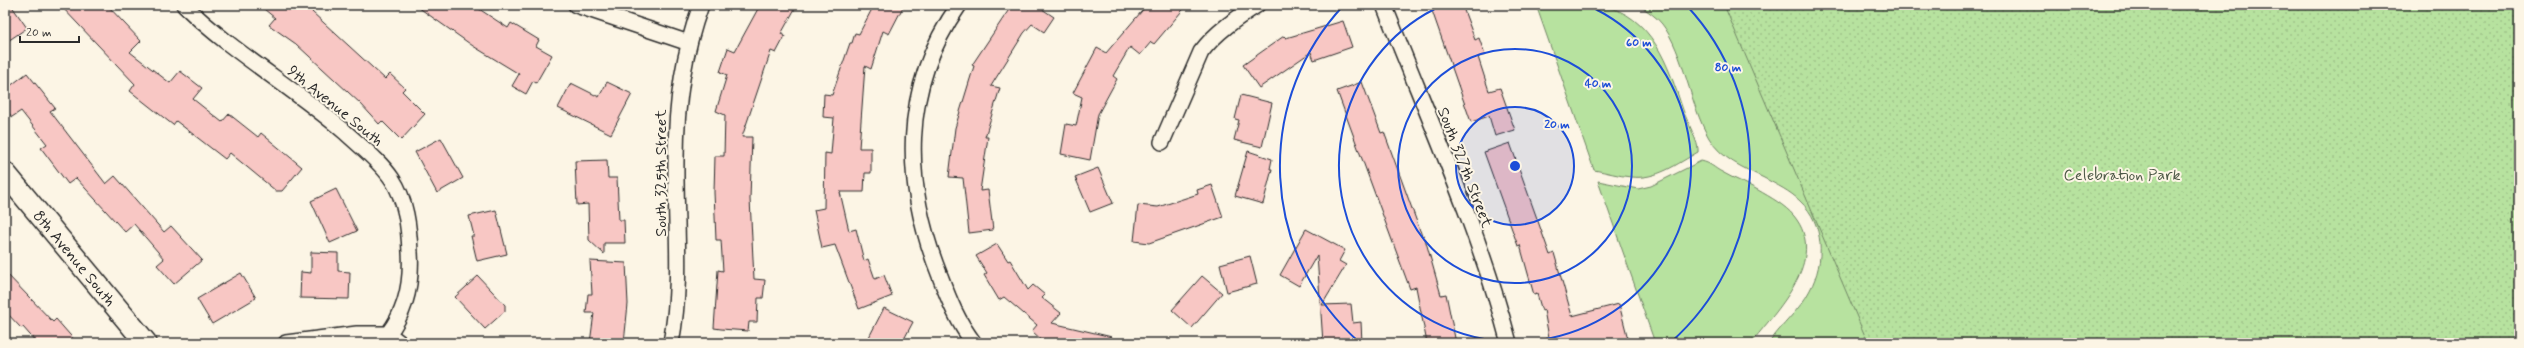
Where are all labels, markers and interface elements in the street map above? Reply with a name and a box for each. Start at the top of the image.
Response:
scale bar [20,18,79,44]
text: 20 m [26,25,52,41]
text: 60 m [1626,35,1652,51]
text: 80 m [1715,60,1742,76]
street label: 9th Avenue South [283,61,387,151]
text: 40 m [1585,76,1612,92]
street label: South 327th Street [1432,104,1497,231]
street label: South 325th Street [651,109,672,237]
text: 20 m [1544,117,1570,133]
centre of rings [1508,159,1522,173]
park label: Celebration Park [2063,165,2181,186]
street label: 8th Avenue South [28,206,120,311]

